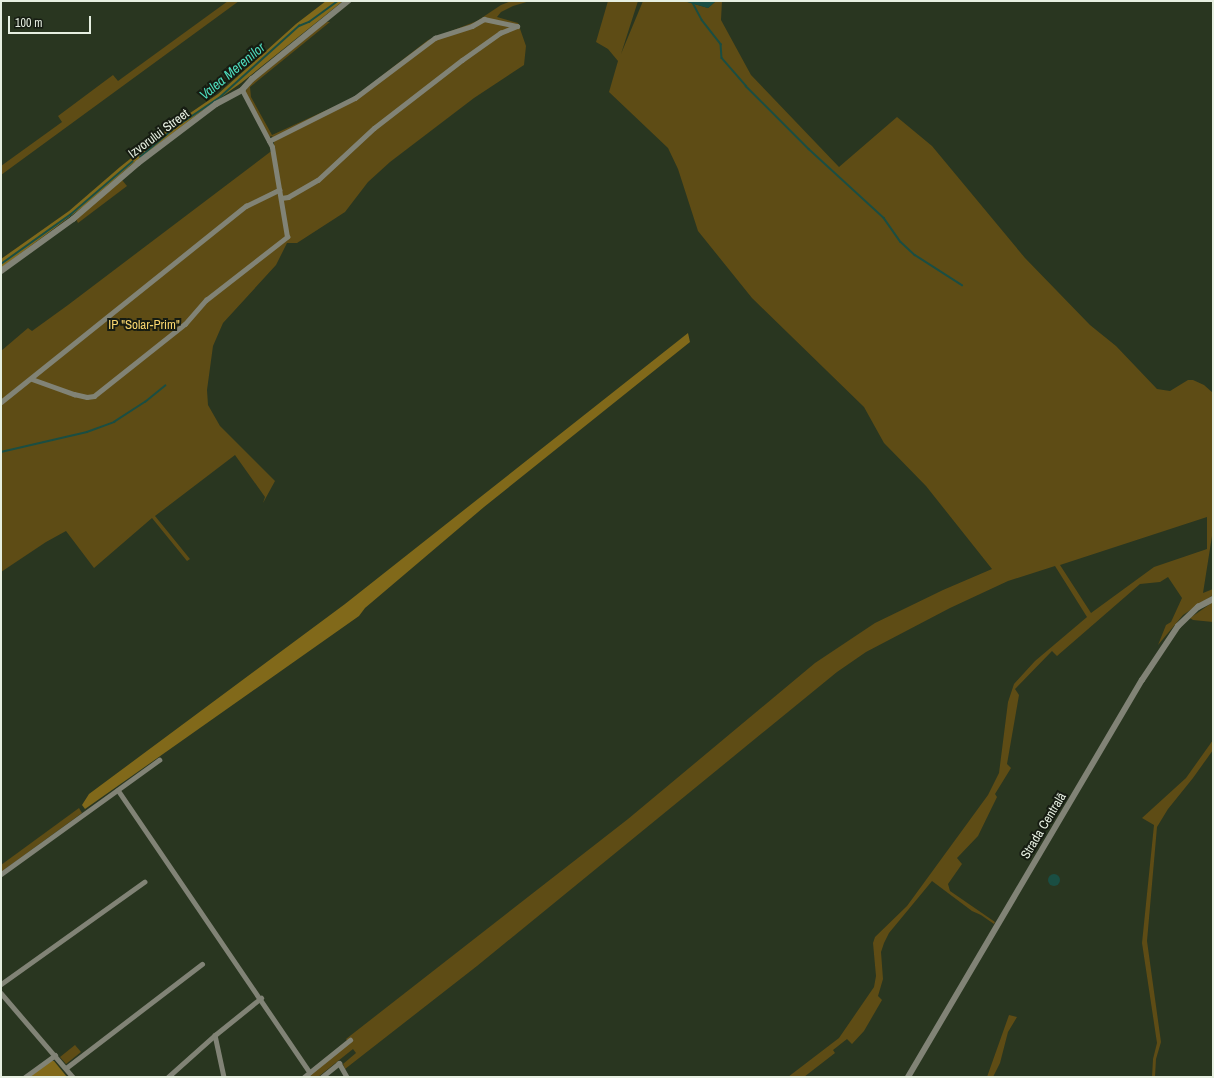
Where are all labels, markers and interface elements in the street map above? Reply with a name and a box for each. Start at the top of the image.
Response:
scale bar [10,8,93,34]
text: 100 m [15,15,42,31]
water label: Valea Merenilor [196,39,268,103]
street label: Izvorului Street [126,106,192,162]
park label: IP "Solar-Prim" [108,317,180,333]
street label: Strada Centrală [1018,790,1070,862]

